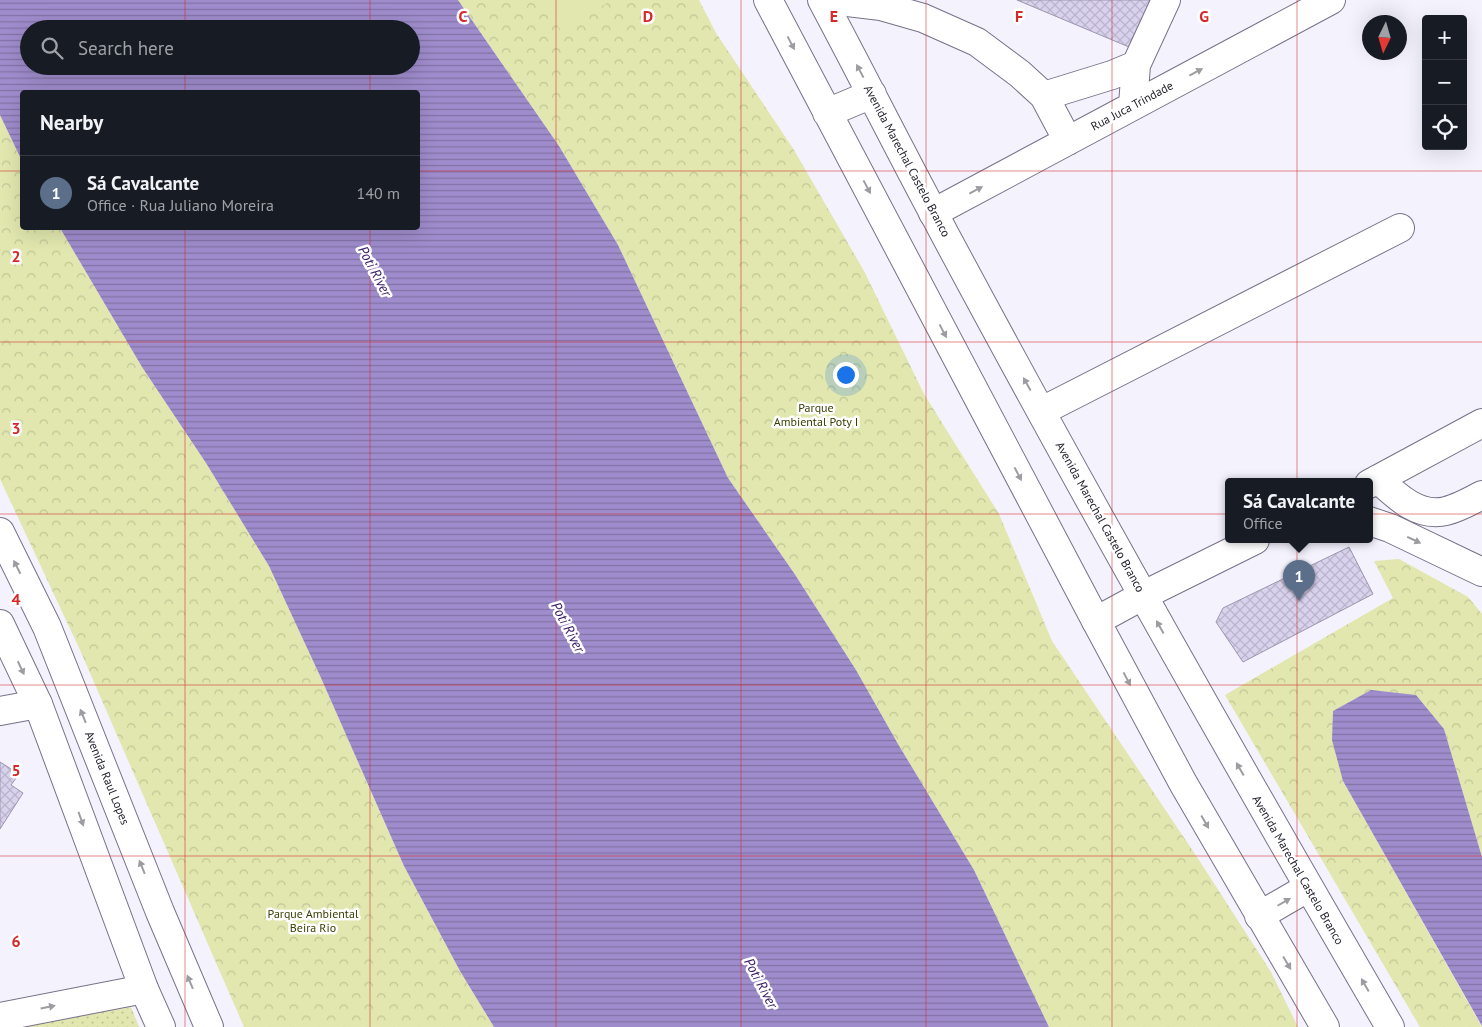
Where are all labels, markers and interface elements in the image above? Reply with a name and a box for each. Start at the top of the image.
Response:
text: C [459,6,468,26]
text: D [643,6,653,26]
text: E [830,6,838,26]
text: F [1015,6,1023,26]
text: G [1199,6,1209,26]
north arrow [1362,15,1407,60]
map controls [1422,15,1467,150]
button: + [1422,15,1467,60]
search box [20,20,420,75]
icon: search [38,34,66,62]
text: Search here [78,36,174,60]
one-way arrow [787,36,795,50]
button: − [1422,60,1467,105]
one-way arrow [856,63,864,78]
one-way arrow [1189,68,1204,76]
street label: Rua Juca Trindade [1088,78,1175,134]
street label: Avenida Marechal Castelo Branco [861,82,954,239]
button: locate [1422,105,1467,150]
text: Nearby [40,109,103,136]
text: Sá Cavalcante [87,171,199,195]
one-way arrow [863,180,871,194]
text: 1 [51,183,61,203]
text: 140 m [357,183,400,203]
one-way arrow [969,186,984,194]
text: Office · Rua Juliano Moreira [87,195,274,215]
water label: Poti River [354,243,396,301]
text: 2 [11,246,21,266]
one-way arrow [939,323,947,338]
your location [833,362,859,388]
one-way arrow [1023,376,1031,391]
park label: Parque Ambiental Poty I [774,400,858,429]
text: 3 [11,418,21,438]
street label: Avenida Marechal Castelo Branco [1053,439,1148,595]
one-way arrow [1014,468,1023,481]
popup [1225,478,1373,543]
text: Sá Cavalcante [1243,489,1355,513]
text: Office [1243,513,1283,533]
one-way arrow [1407,536,1421,544]
one-way arrow [13,560,21,574]
pin: 1 [1283,560,1315,601]
text: 4 [11,589,21,609]
water label: Poti River [547,599,589,657]
one-way arrow [1156,620,1164,634]
one-way arrow [17,661,25,675]
one-way arrow [1123,673,1132,686]
one-way arrow [78,709,86,723]
street label: Avenida Raul Lopes [82,729,133,827]
text: 5 [11,760,21,780]
one-way arrow [1235,762,1244,775]
street label: Avenida Marechal Castelo Branco [1249,792,1347,947]
one-way arrow [77,812,85,827]
one-way arrow [1201,815,1210,828]
one-way arrow [138,860,146,874]
one-way arrow [1277,897,1290,906]
park label: Parque Ambiental Beira Rio [268,906,359,935]
text: 6 [11,931,21,951]
water label: Poti River [740,955,782,1013]
one-way arrow [1282,956,1291,969]
one-way arrow [185,975,193,989]
one-way arrow [1361,978,1370,991]
one-way arrow [40,1003,56,1011]

